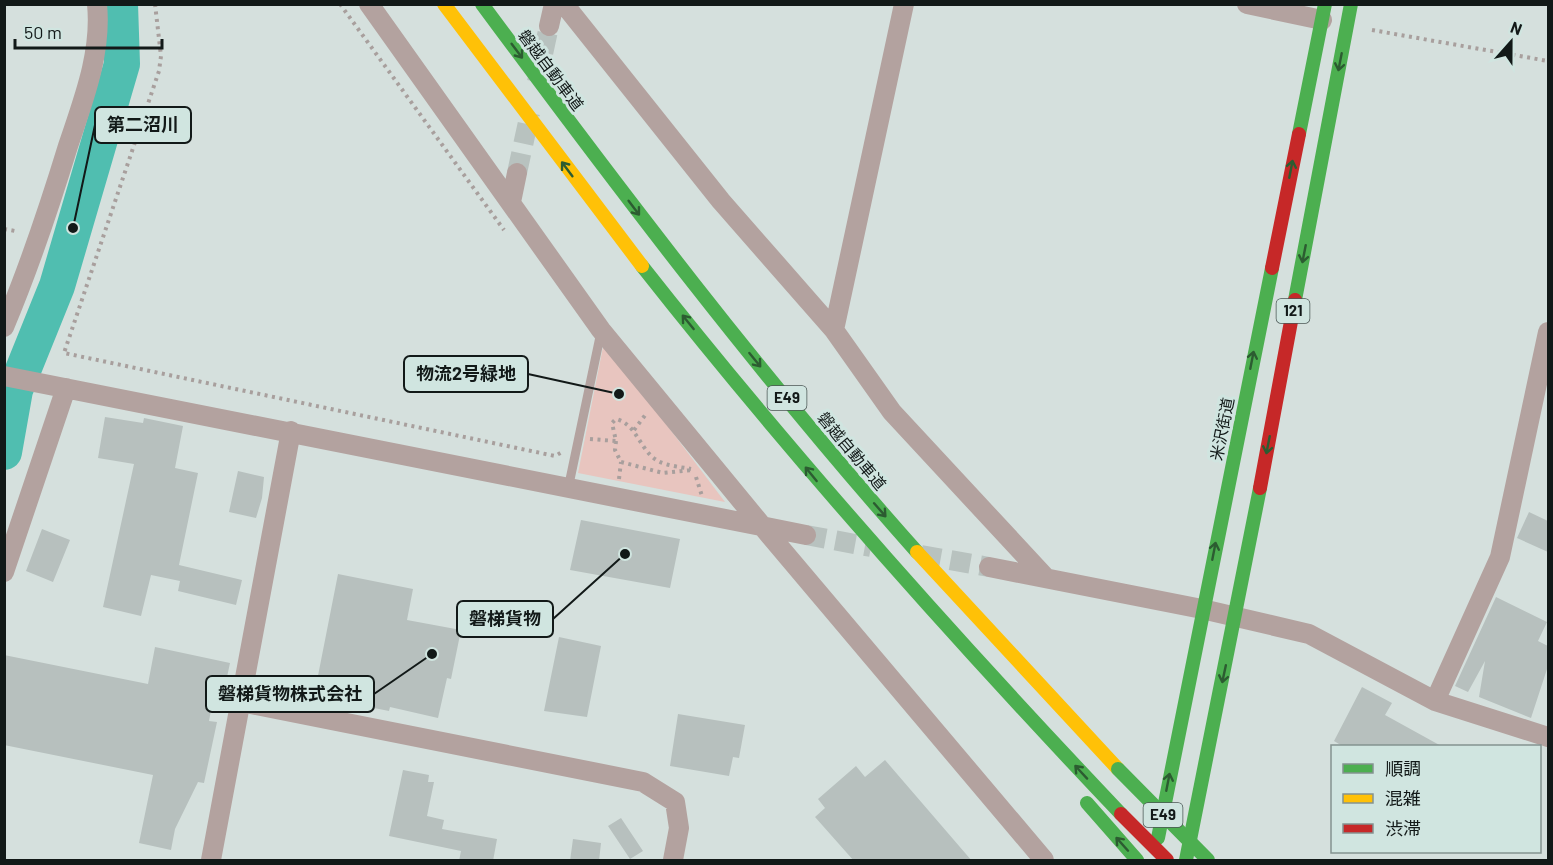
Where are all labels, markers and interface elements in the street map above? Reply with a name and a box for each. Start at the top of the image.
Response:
scale bar [15,12,162,50]
north arrow [1481,12,1541,72]
text: N [1508,17,1525,38]
text: 50 m [24,21,62,43]
street label: 磐越自動車道 [515,26,588,114]
one-way arrow [511,43,523,59]
one-way arrow [1334,52,1345,71]
callout: 第二沼川 [95,107,191,143]
text: 第二沼川 [107,113,179,135]
one-way arrow [1286,160,1297,179]
one-way arrow [561,162,573,178]
one-way arrow [627,199,640,215]
one-way arrow [1298,243,1309,263]
road number: 121 [1276,299,1310,323]
one-way arrow [681,315,694,331]
one-way arrow [1247,351,1259,370]
one-way arrow [749,352,762,368]
callout: 物流2号緑地 [404,356,528,392]
text: 物流2号緑地 [416,362,516,384]
road number: E49 [768,386,806,410]
street label: 米沢街道 [1206,396,1237,462]
street label: 磐越自動車道 [814,408,891,494]
one-way arrow [1262,435,1273,455]
one-way arrow [805,466,818,482]
one-way arrow [873,502,887,517]
one-way arrow [1208,542,1220,561]
callout: 磐梯貨物 [457,601,553,637]
text: 磐梯貨物 [469,607,541,629]
one-way arrow [1218,664,1229,684]
callout: 磐梯貨物株式会社 [206,676,374,712]
text: 磐梯貨物株式会社 [218,682,362,704]
legend [1331,745,1541,853]
text: 順調 [1385,757,1421,779]
one-way arrow [1073,764,1088,779]
one-way arrow [1163,773,1174,793]
text: 混雑 [1385,787,1421,809]
road number: E49 [1144,803,1182,827]
text: 渋滞 [1385,817,1421,839]
one-way arrow [1115,837,1129,852]

